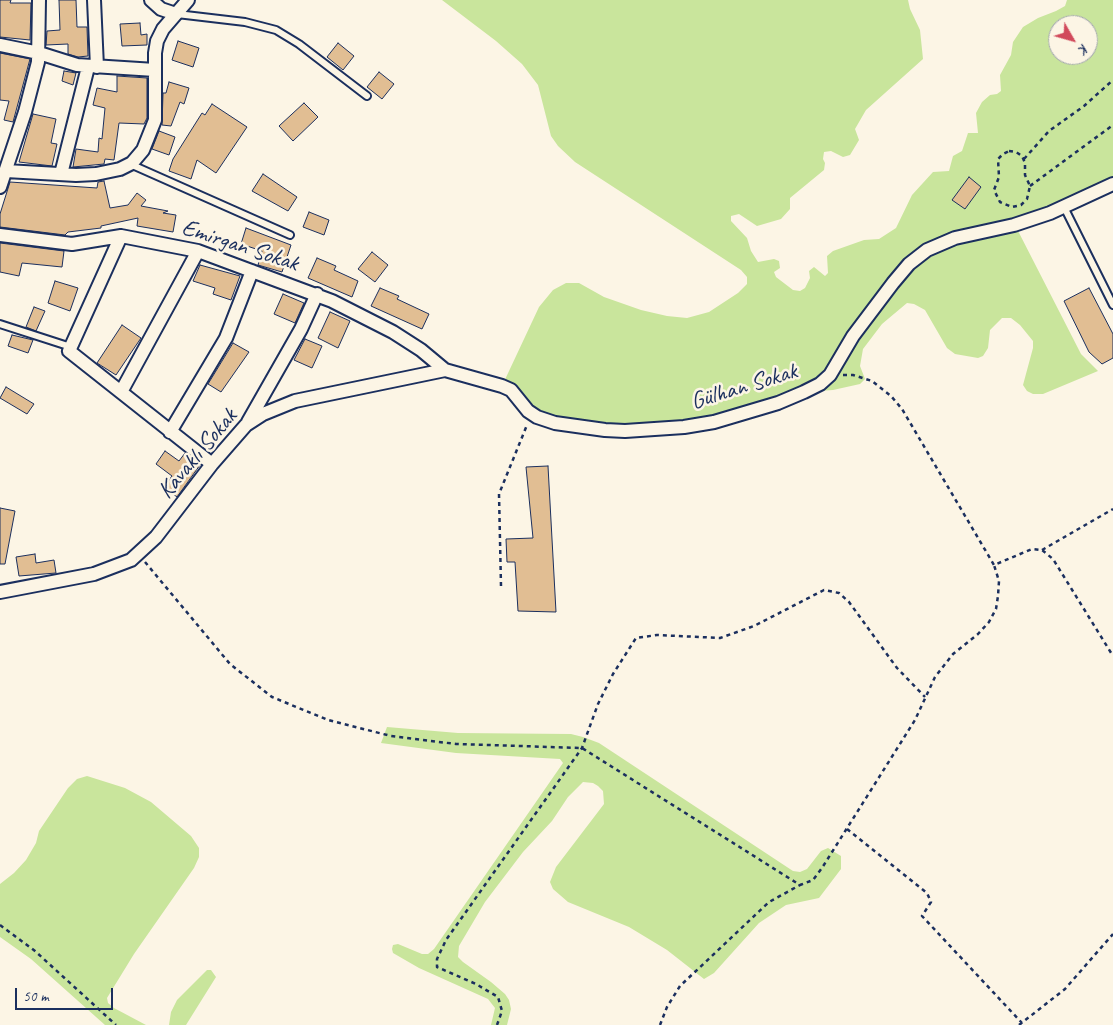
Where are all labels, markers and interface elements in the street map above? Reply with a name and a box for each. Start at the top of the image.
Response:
north arrow [1048,15,1098,65]
text: K [1076,41,1093,57]
street label: Emirgan Sokak [178,214,302,278]
street label: Gülhan Sokak [687,357,801,417]
street label: Kavaklı Sokak [152,403,244,505]
scale bar [18,978,115,1010]
text: 50 m [23,987,49,1006]

